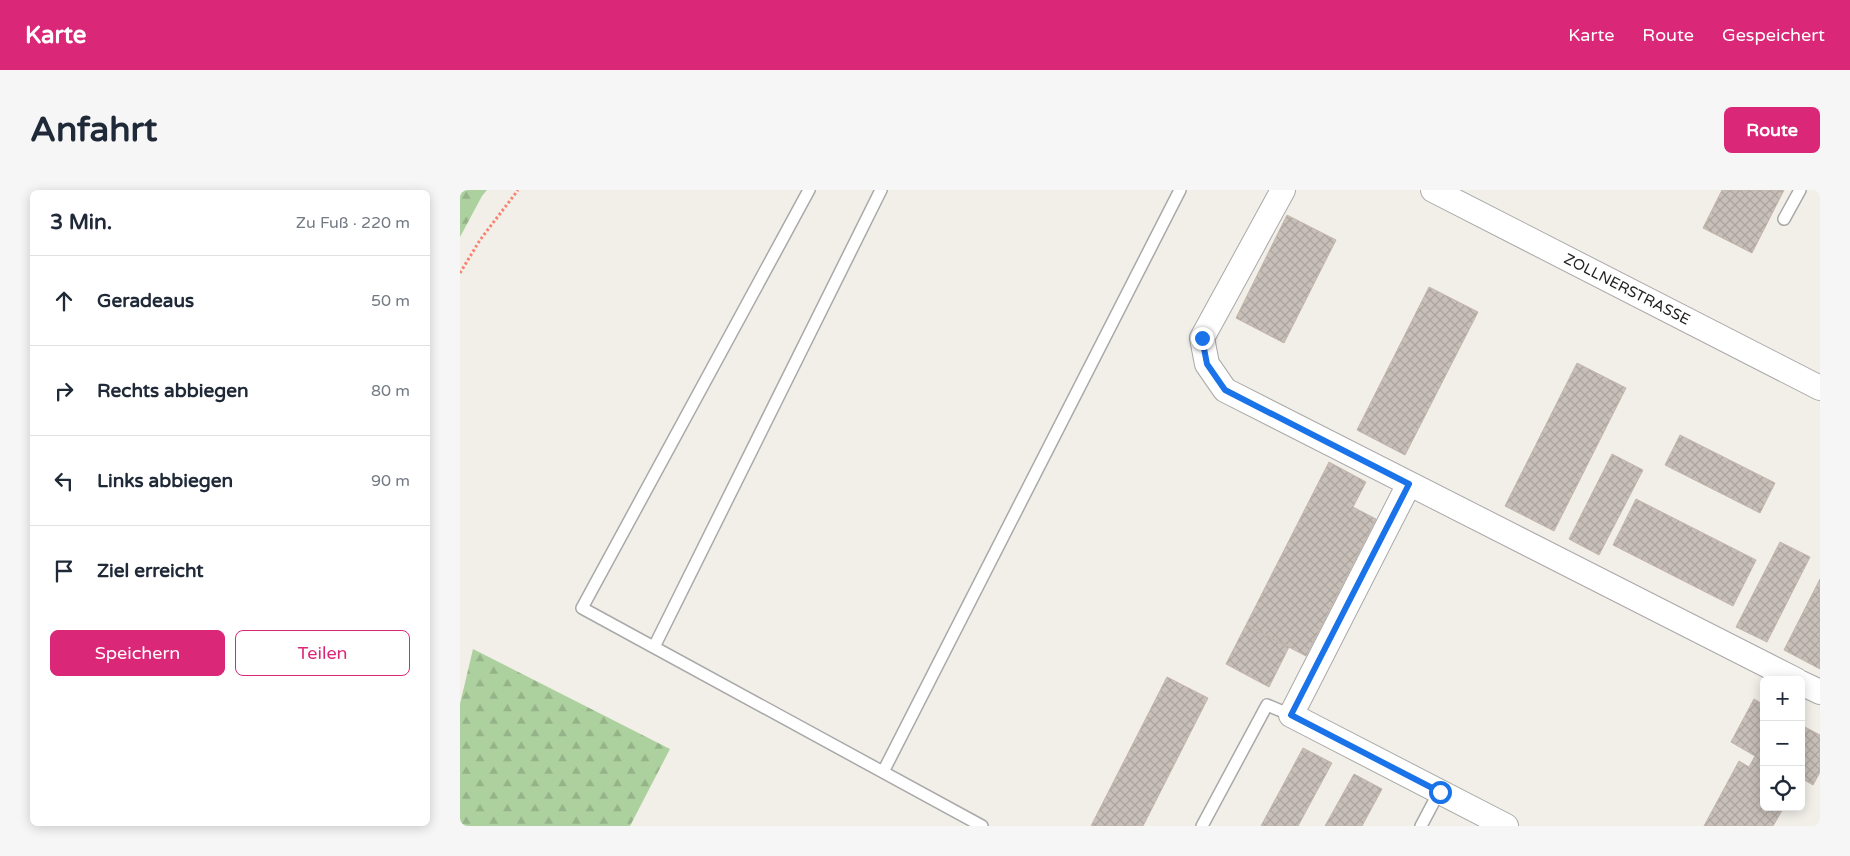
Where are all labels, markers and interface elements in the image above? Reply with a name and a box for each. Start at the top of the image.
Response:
text: Karte [25,21,86,50]
text: Karte [1568,24,1614,46]
text: Route [1642,24,1694,46]
text: Gespeichert [1722,24,1825,46]
button: Route [1724,107,1820,153]
text: Anfahrt [30,109,157,151]
text: 3 Min. [50,210,112,235]
text: Zu Fuß · 220 m [296,213,410,233]
street label: ZOLLNERSTRASSE [1561,249,1693,329]
icon: ahead [50,287,78,315]
text: Geradeaus [97,290,194,312]
text: 50 m [371,291,410,311]
route end [1191,327,1214,350]
icon: right [50,377,78,405]
text: Rechts abbiegen [97,380,249,402]
text: 80 m [371,381,410,401]
icon: left [50,467,78,495]
text: Links abbiegen [97,470,233,492]
text: 90 m [371,471,410,491]
icon: arrive [50,557,78,585]
text: Ziel erreicht [97,560,204,582]
button: Speichern [50,630,225,676]
button: Teilen [235,630,410,676]
map controls [1760,676,1805,811]
button: + [1760,676,1805,721]
button: − [1760,721,1805,766]
button: locate [1760,766,1805,811]
route start [1429,781,1452,804]

